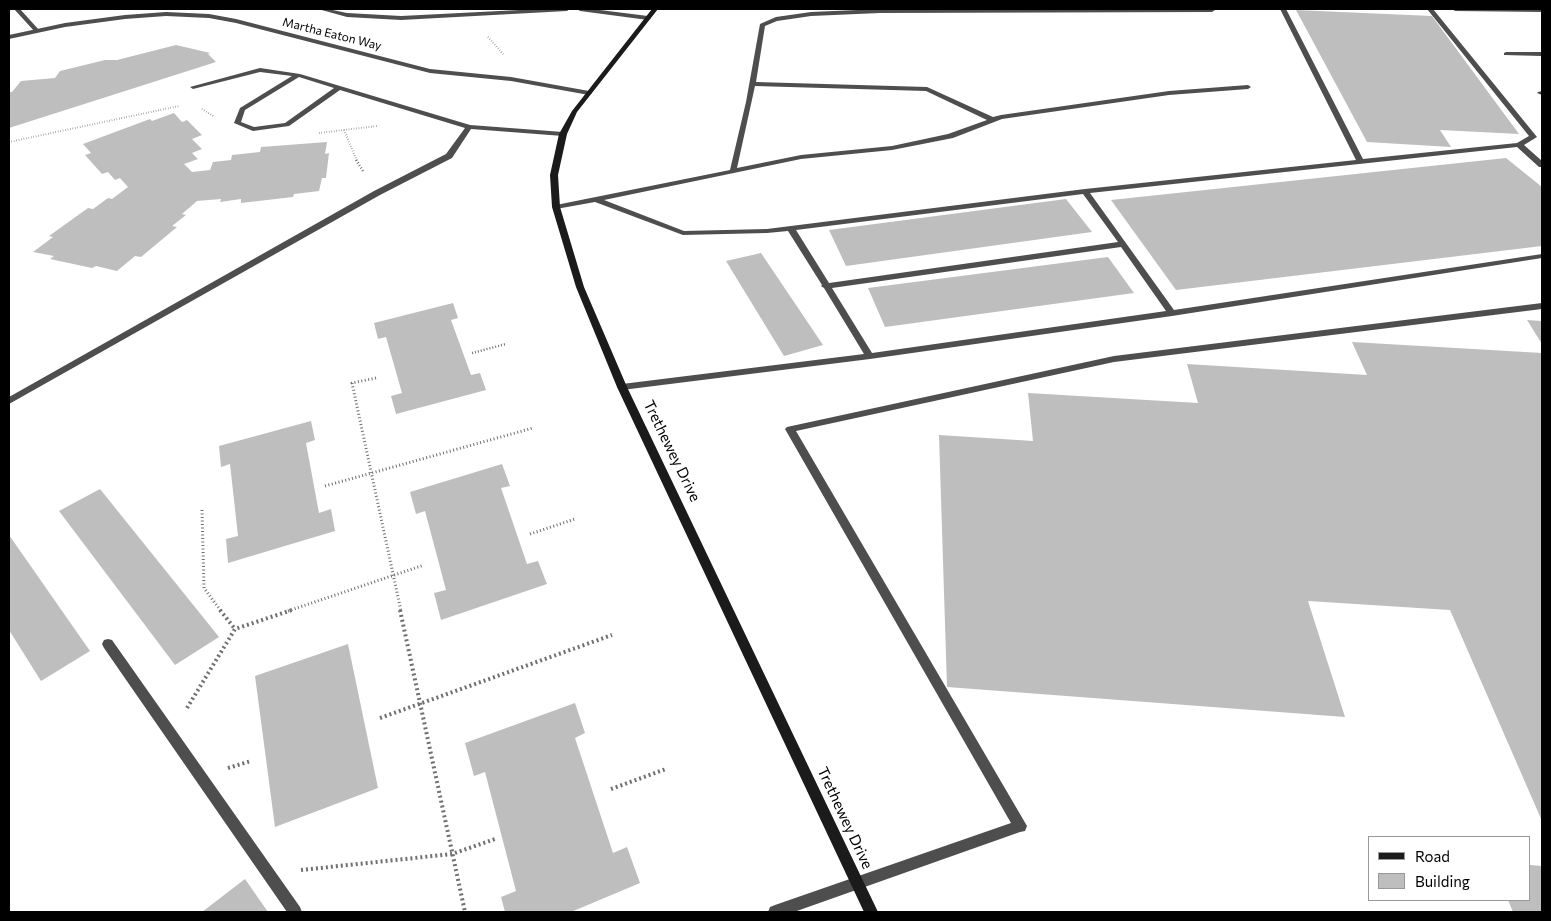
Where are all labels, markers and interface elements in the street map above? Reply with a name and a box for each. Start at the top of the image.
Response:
street label: Martha Eaton Way [281,15,383,53]
street label: Trethewey Drive [640,397,704,505]
street label: Trethewey Drive [813,764,877,872]
legend [1368,836,1531,901]
text: Road [1415,847,1450,865]
text: Building [1415,872,1470,890]

